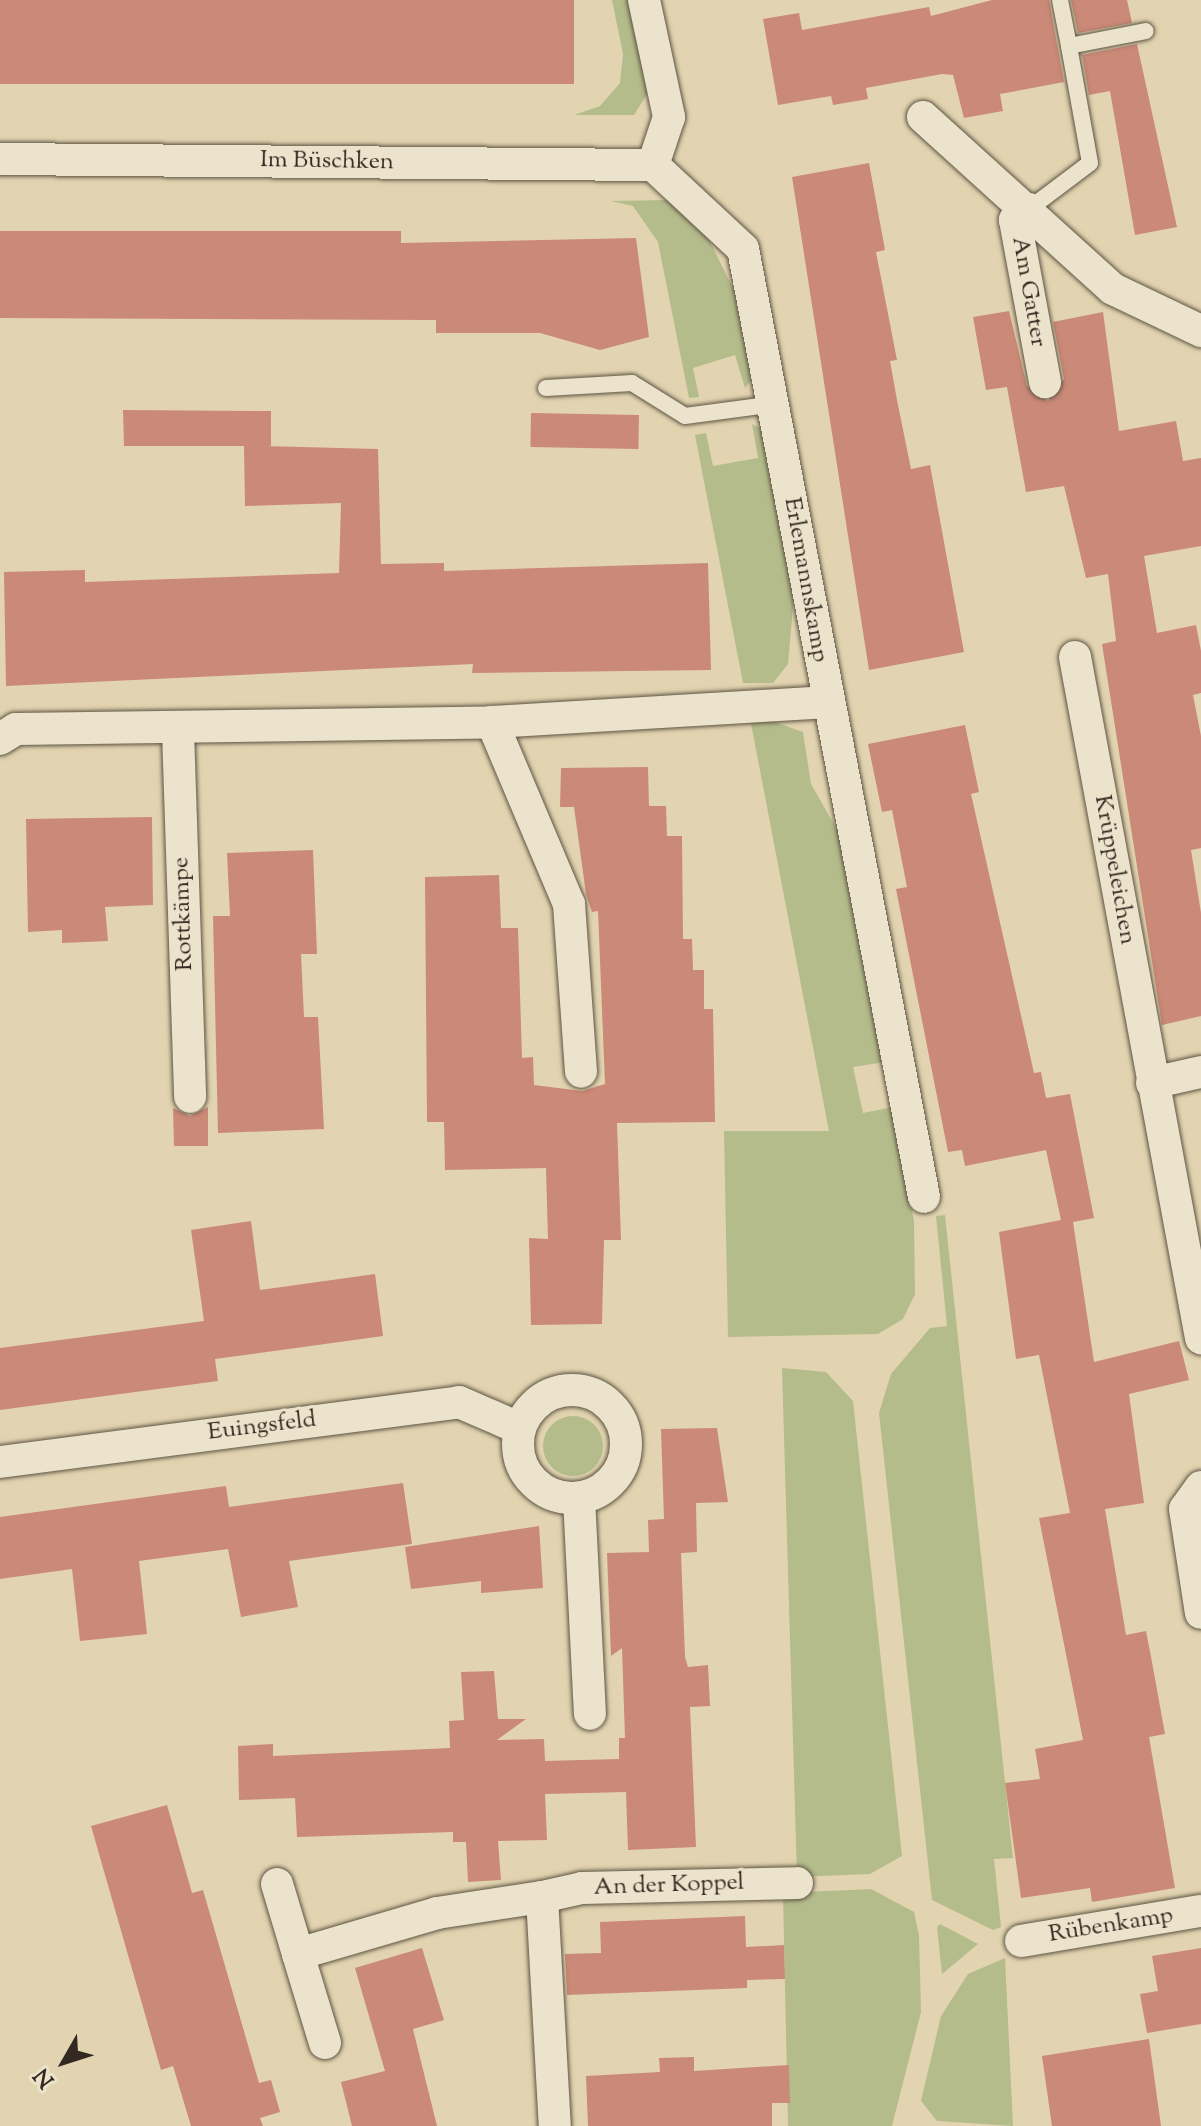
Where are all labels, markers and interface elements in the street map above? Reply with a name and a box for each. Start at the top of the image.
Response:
street label: Im Büschken [260,146,394,178]
street label: Am Gatter [1004,235,1052,349]
street label: Erlemannskamp [776,495,834,665]
street label: Krüppeleichen [1087,793,1141,947]
street label: Rottkämpe [168,856,200,972]
street label: Euingsfeld [206,1406,318,1448]
street label: An der Koppel [593,1869,745,1903]
street label: Rübenkamp [1047,1902,1175,1950]
north arrow [24,2022,104,2102]
text: N [27,2060,63,2094]

